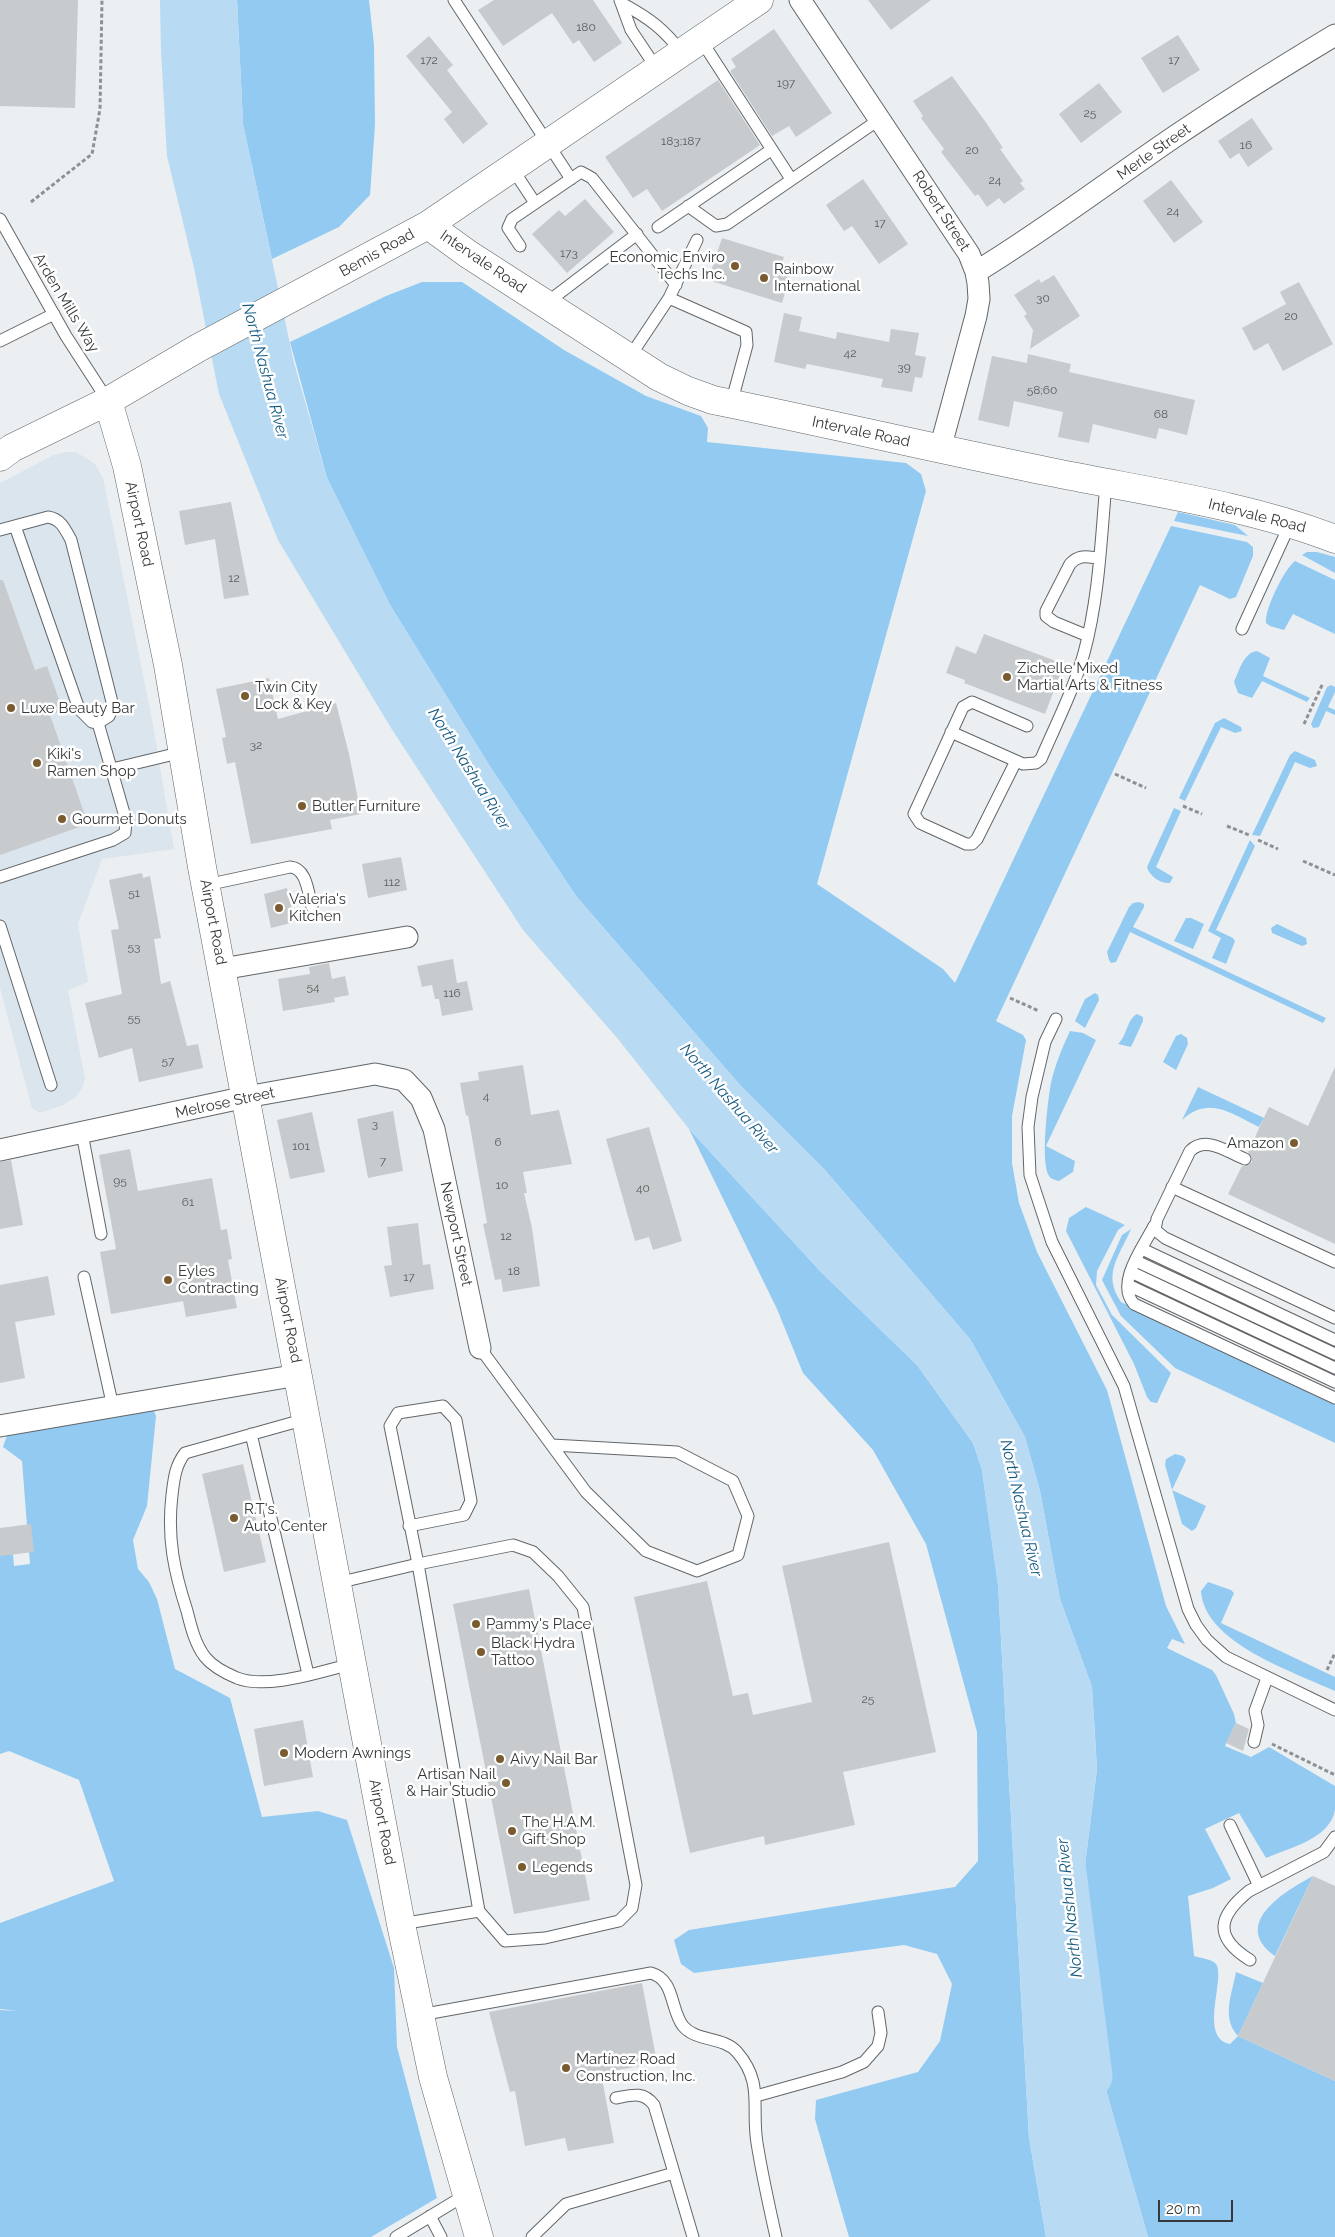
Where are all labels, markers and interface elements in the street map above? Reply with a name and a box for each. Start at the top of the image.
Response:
house number: 180 [576,20,596,34]
house number: 172 [420,53,438,67]
house number: 17 [1168,53,1180,67]
house number: 197 [777,76,795,90]
house number: 25 [1084,106,1096,120]
street label: Merle Street [1114,120,1194,184]
house number: 183;187 [661,134,701,148]
house number: 16 [1240,138,1252,152]
house number: 20 [965,143,979,157]
street label: Robert Street [908,167,974,255]
house number: 24 [989,173,1001,187]
house number: 24 [1167,204,1179,218]
house number: 17 [874,216,886,230]
street label: Bemis Road [336,225,418,281]
street label: Intervale Road [437,227,529,297]
house number: 173 [560,246,578,260]
place label: Economic Enviro Techs Inc. [609,248,725,283]
street label: Arden Mills Way [29,250,103,356]
marker: Economic Enviro Techs Inc. [729,260,741,272]
place label: Rainbow International [774,260,860,295]
marker: Rainbow International [758,272,770,284]
house number: 30 [1036,291,1050,305]
water label: North Nashua River [238,301,292,441]
house number: 20 [1284,309,1298,323]
house number: 42 [844,346,856,360]
house number: 39 [897,360,911,374]
house number: 58;60 [1027,383,1057,397]
house number: 68 [1154,407,1168,421]
street label: Intervale Road [810,413,912,451]
street label: Airport Road [121,480,157,568]
street label: Intervale Road [1206,495,1308,537]
house number: 12 [228,571,240,585]
place label: Zichelle Mixed Martial Arts & Fitness [1017,659,1162,694]
marker: Zichelle Mixed Martial Arts & Fitness [1001,671,1013,683]
place label: Twin City Lock & Key [255,678,332,713]
marker: Twin City Lock & Key [239,690,251,702]
place label: Luxe Beauty Bar [21,699,135,717]
marker: Luxe Beauty Bar [5,702,17,714]
water label: North Nashua River [424,705,514,833]
house number: 32 [250,738,262,752]
place label: Kiki's Ramen Shop [47,745,136,780]
marker: Kiki's Ramen Shop [31,757,43,769]
place label: Butler Furniture [312,797,420,815]
marker: Butler Furniture [296,800,308,812]
place label: Gourmet Donuts [72,810,187,828]
marker: Gourmet Donuts [56,813,68,825]
house number: 112 [384,875,400,889]
street label: Airport Road [196,878,230,966]
house number: 51 [128,886,140,900]
place label: Valeria's Kitchen [289,890,346,925]
marker: Valeria's Kitchen [273,902,285,914]
house number: 53 [128,940,140,954]
house number: 54 [306,980,320,994]
house number: 116 [443,986,461,1000]
house number: 55 [127,1011,141,1025]
water label: North Nashua River [676,1040,782,1158]
house number: 57 [162,1054,174,1068]
street label: Melrose Street [174,1084,276,1122]
house number: 4 [483,1089,489,1103]
house number: 3 [372,1117,378,1131]
place label: Amazon [1227,1134,1284,1152]
house number: 6 [494,1135,502,1149]
marker: Amazon [1288,1137,1300,1149]
house number: 101 [292,1139,310,1153]
house number: 7 [380,1154,386,1168]
house number: 95 [113,1174,127,1188]
house number: 10 [496,1178,508,1192]
street label: Newport Street [436,1180,476,1288]
house number: 40 [636,1181,650,1195]
house number: 61 [182,1195,194,1209]
house number: 12 [500,1229,512,1243]
place label: Eyles Contracting [178,1262,259,1297]
house number: 18 [508,1264,520,1278]
house number: 17 [403,1270,415,1284]
marker: Eyles Contracting [162,1274,174,1286]
street label: Airport Road [271,1276,305,1364]
water label: North Nashua River [996,1438,1046,1578]
place label: R.T's. Auto Center [244,1500,327,1535]
marker: R.T's. Auto Center [228,1512,240,1524]
place label: Pammy's Place [486,1615,591,1633]
marker: Pammy's Place [470,1618,482,1630]
place label: Black Hydra Tattoo [491,1634,575,1669]
marker: Black Hydra Tattoo [475,1646,487,1658]
house number: 25 [862,1692,874,1706]
place label: Modern Awnings [294,1744,411,1762]
marker: Modern Awnings [278,1747,290,1759]
place label: Aivy Nail Bar [510,1750,598,1768]
marker: Aivy Nail Bar [494,1753,506,1765]
place label: Artisan Nail & Hair Studio [406,1765,496,1800]
marker: Artisan Nail & Hair Studio [500,1777,512,1789]
street label: Airport Road [365,1778,399,1866]
place label: The H.A.M. Gift Shop [522,1813,595,1848]
marker: The H.A.M. Gift Shop [506,1825,518,1837]
water label: North Nashua River [1053,1837,1087,1979]
place label: Legends [532,1858,593,1876]
marker: Legends [516,1861,528,1873]
place label: Martínez Road Construction, Inc. [576,2050,695,2085]
marker: Martínez Road Construction, Inc. [560,2062,572,2074]
scale bar [1160,2190,1235,2222]
text: 20 m [1166,2200,1201,2218]

